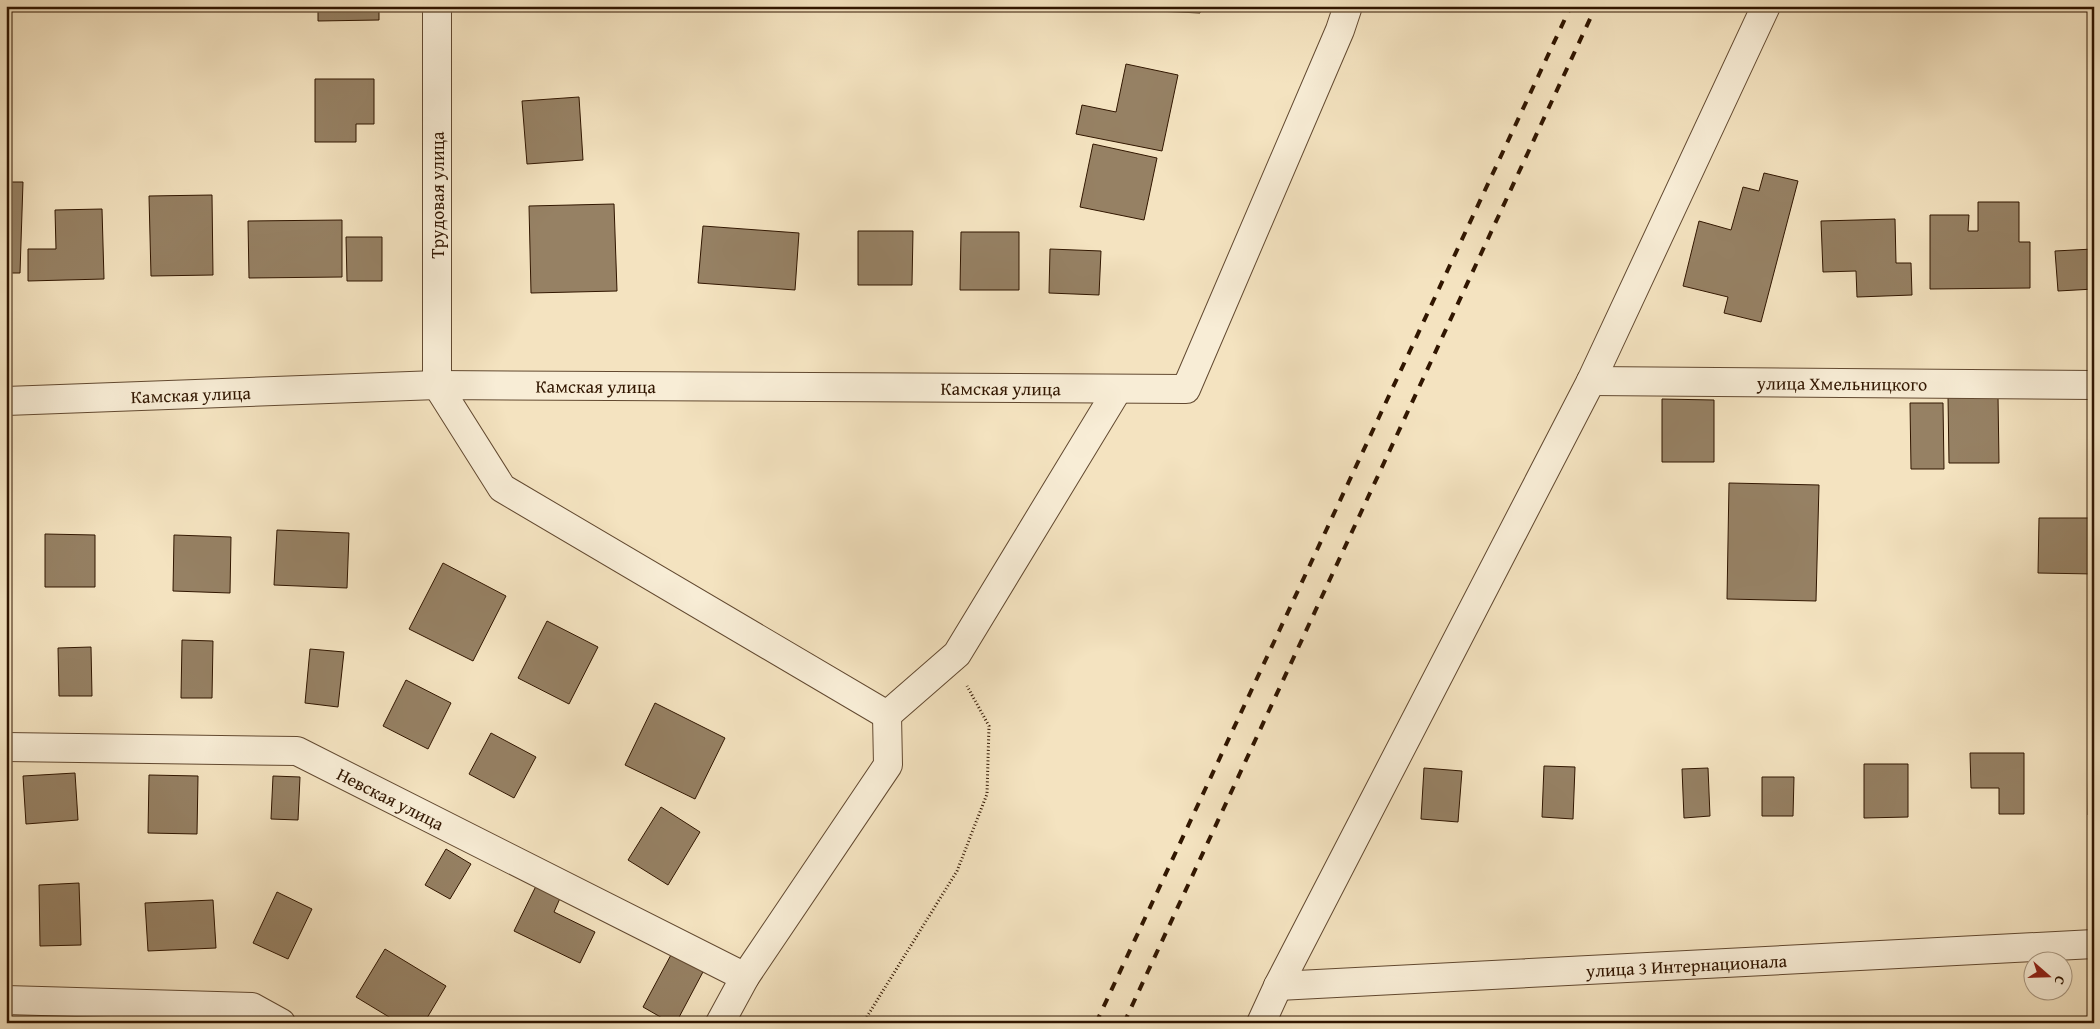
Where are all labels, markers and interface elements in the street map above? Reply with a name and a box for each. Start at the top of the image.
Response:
street label: Трудовая улица [424,131,451,258]
street label: улица Хмельницкого [1756,369,1927,397]
street label: Камская улица [536,372,656,400]
street label: Камская улица [941,374,1061,402]
street label: Камская улица [130,378,252,410]
street label: Невская улица [332,760,449,837]
street label: улица 3 Интернационала [1584,946,1788,984]
north arrow [2022,952,2072,1002]
text: С [2049,973,2071,988]

